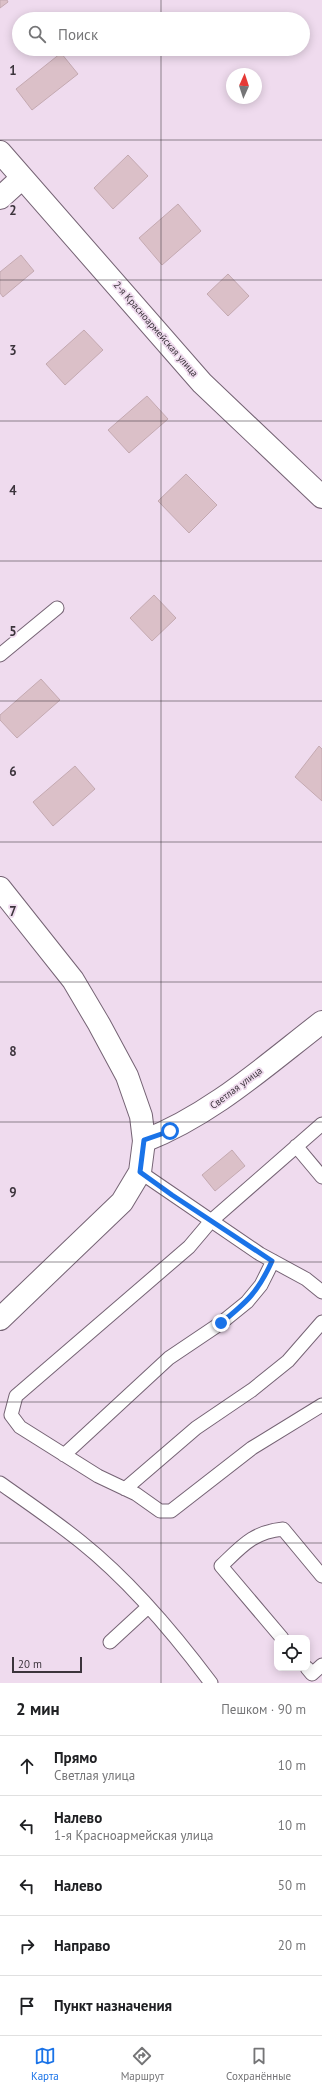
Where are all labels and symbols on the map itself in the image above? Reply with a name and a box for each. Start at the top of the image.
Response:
text: 1 [9,62,17,79]
north arrow [226,68,262,104]
text: 2 [9,202,17,219]
street label: 2-я Красноармейская улица [111,278,201,380]
text: 3 [9,342,17,359]
text: 4 [9,482,17,499]
text: 5 [9,623,17,640]
text: 6 [9,763,17,780]
text: 7 [9,903,17,920]
text: 8 [9,1043,17,1060]
street label: Светлая улица [207,1064,265,1112]
route start [161,1122,179,1140]
text: 9 [9,1184,17,1201]
route end [212,1314,230,1332]
scale bar [12,1655,82,1674]

